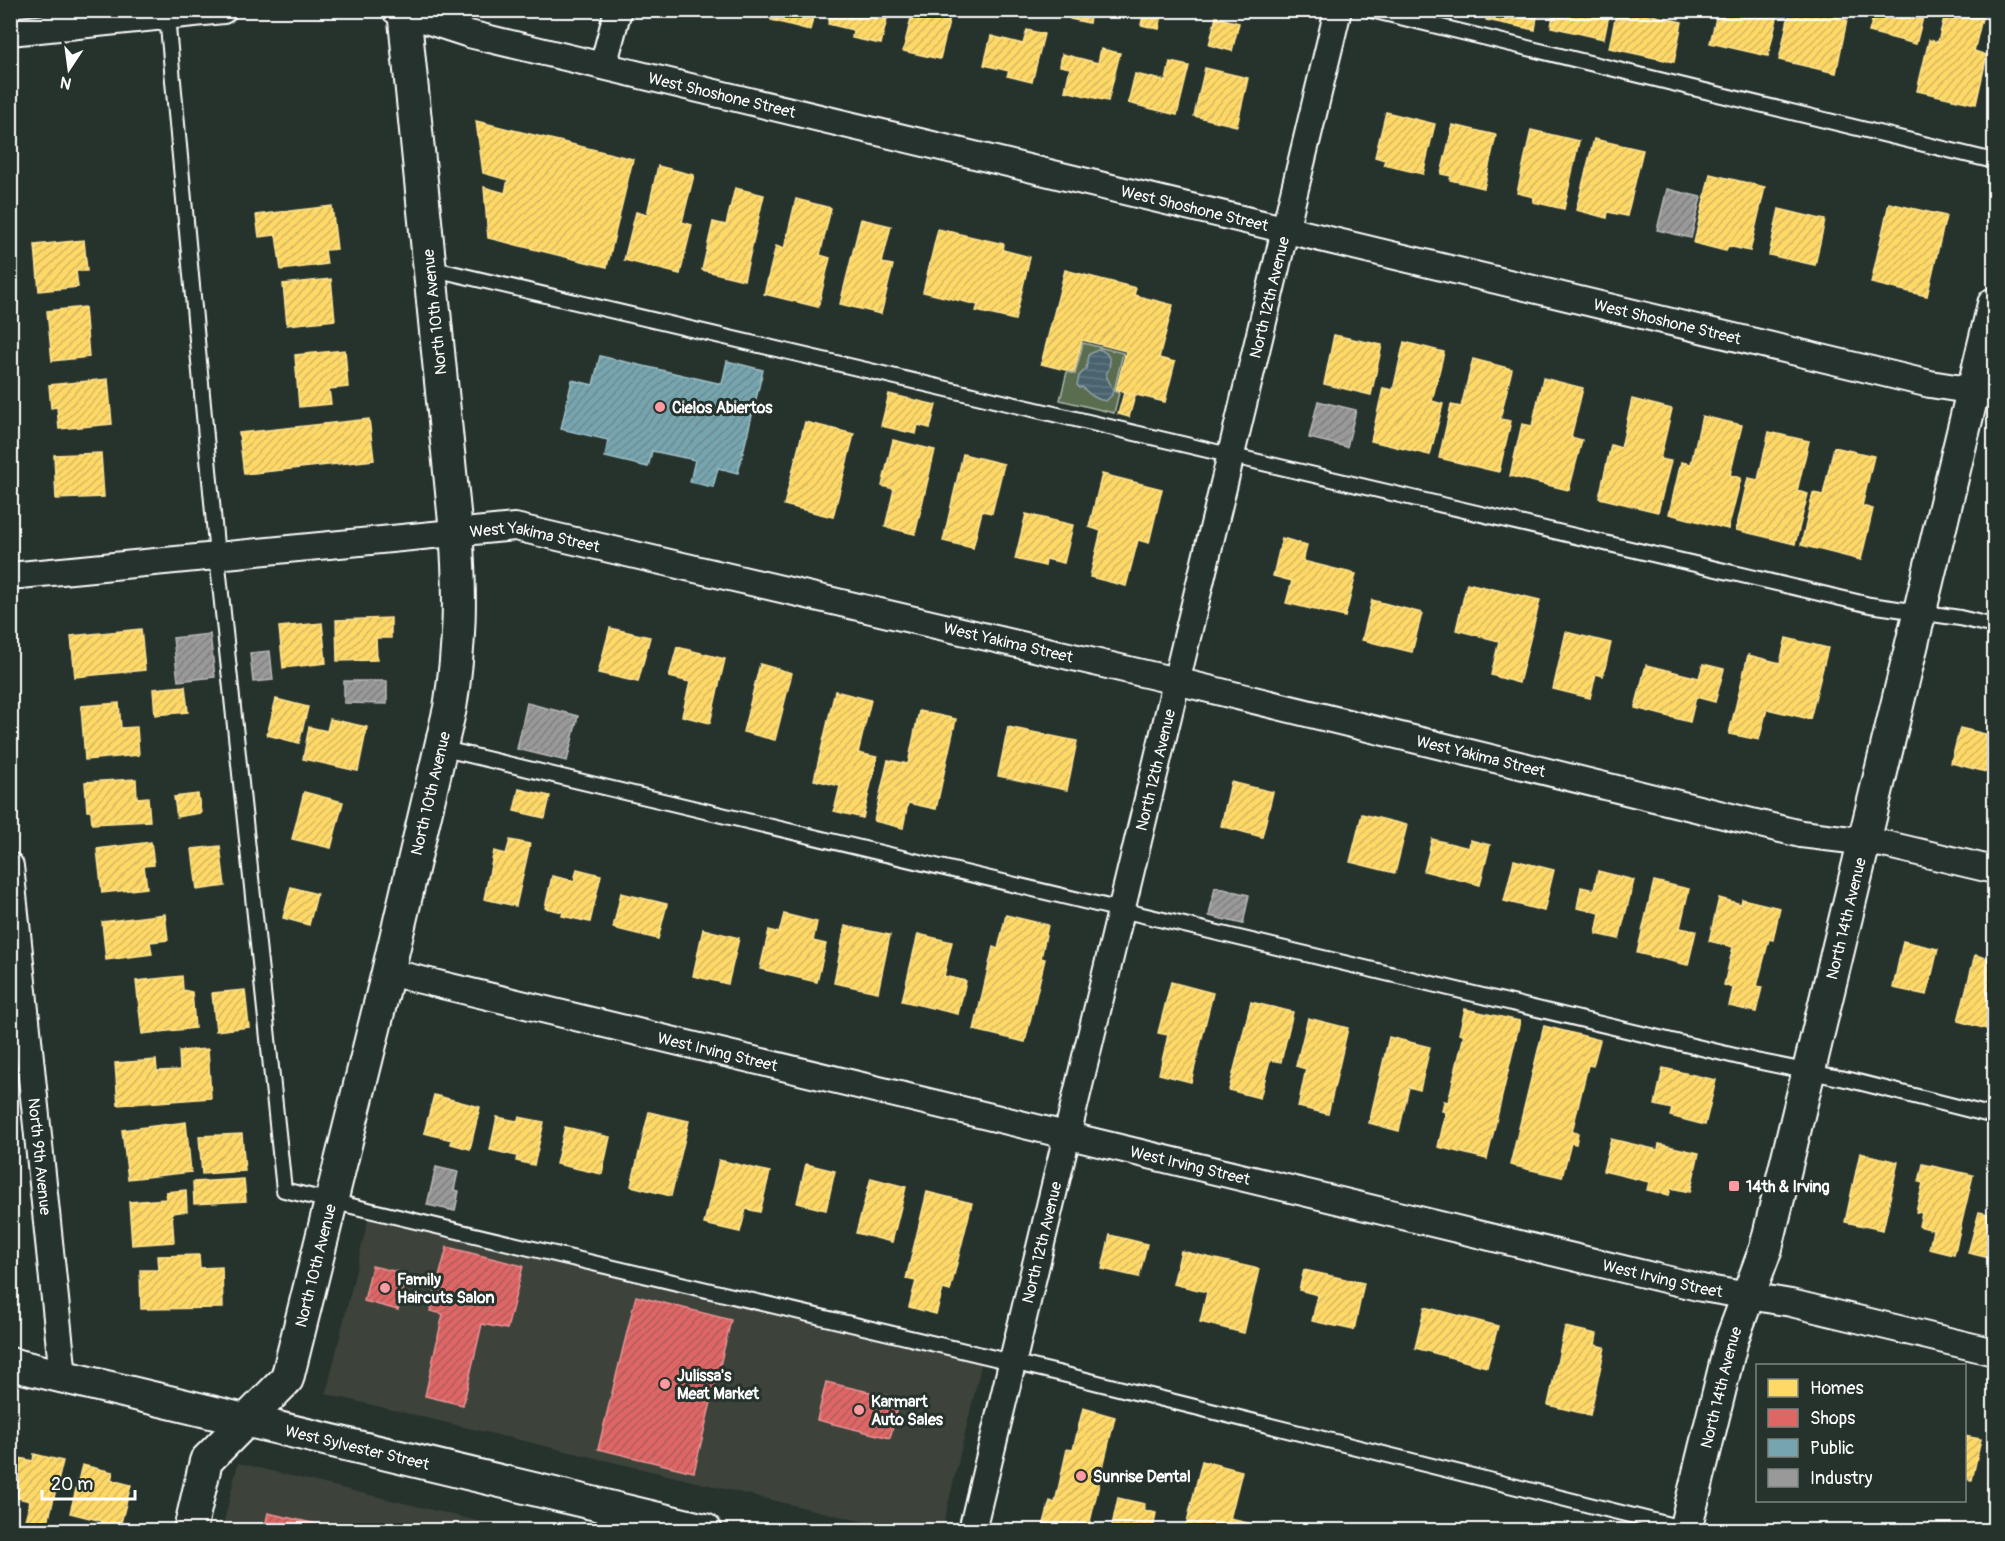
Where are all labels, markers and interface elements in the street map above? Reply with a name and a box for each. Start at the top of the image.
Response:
north arrow [39,39,99,99]
street label: West Shoshone Street [646,68,798,123]
text: N [58,72,73,94]
street label: West Shoshone Street [1119,181,1271,236]
street label: North 12th Avenue [1246,235,1294,360]
street label: North 10th Avenue [418,248,452,376]
street label: West Shoshone Street [1591,295,1743,349]
place label: Cielos Abiertos [672,398,773,418]
marker: Cielos Abiertos [653,400,667,414]
street label: West Yakima Street [469,518,602,558]
street label: West Yakima Street [941,618,1076,668]
street label: North 12th Avenue [1132,707,1180,833]
street label: North 10th Avenue [407,730,455,857]
street label: West Yakima Street [1414,731,1548,782]
street label: North 14th Avenue [1822,855,1871,982]
street label: West Irving Street [655,1028,780,1076]
street label: North 9th Avenue [23,1097,55,1216]
street label: West Irving Street [1128,1142,1252,1190]
place label: 14th & Irving [1746,1177,1830,1197]
street label: North 12th Avenue [1018,1179,1067,1305]
marker: 14th & Irving [1727,1179,1741,1193]
street label: North 10th Avenue [291,1202,341,1330]
street label: West Irving Street [1600,1255,1725,1302]
place label: Family Haircuts Salon [397,1270,494,1308]
marker: Family Haircuts Salon [378,1281,392,1295]
street label: North 14th Avenue [1696,1324,1747,1450]
legend [1756,1364,1966,1502]
place label: Julissa's Meat Market [677,1366,760,1404]
marker: Julissa's Meat Market [658,1377,672,1391]
text: Homes [1810,1377,1863,1400]
place label: Karmart Auto Sales [871,1392,944,1430]
marker: Karmart Auto Sales [852,1403,866,1417]
text: Shops [1810,1407,1855,1430]
street label: West Sylvester Street [283,1421,432,1475]
text: Public [1810,1437,1854,1460]
scale bar [42,1463,135,1501]
place label: Sunrise Dental [1093,1467,1191,1487]
text: Industry [1810,1467,1873,1490]
marker: Sunrise Dental [1074,1469,1088,1483]
text: 20 m [51,1473,93,1496]

